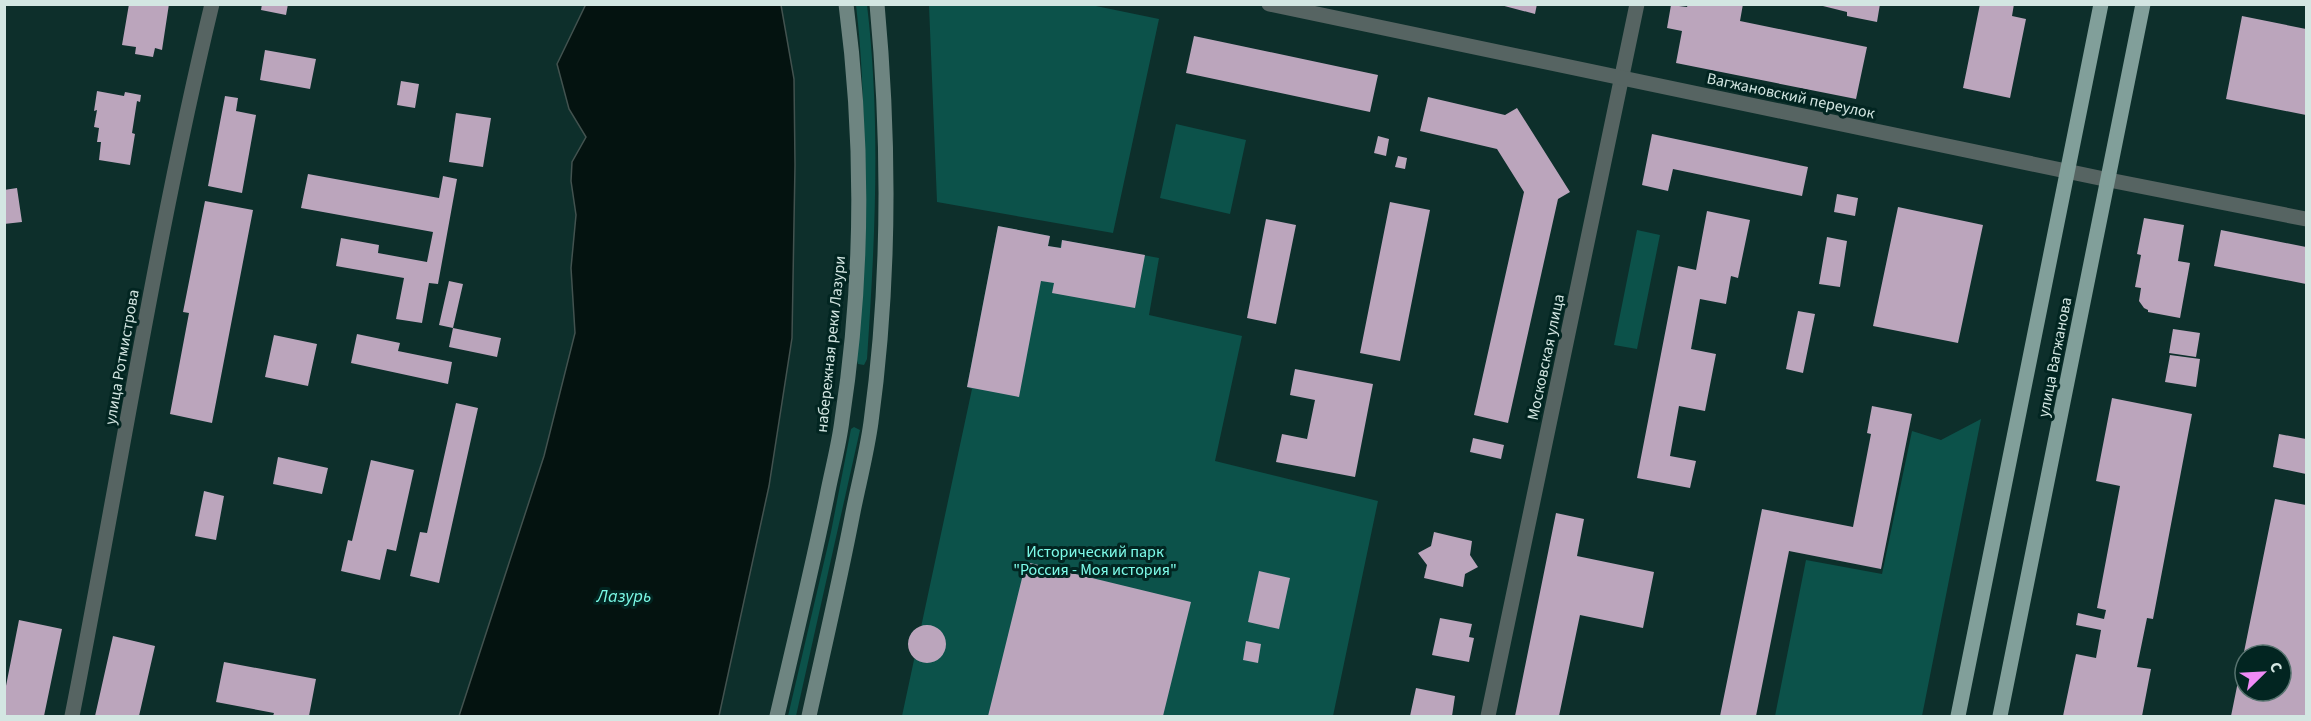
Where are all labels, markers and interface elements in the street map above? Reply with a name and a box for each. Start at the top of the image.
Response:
street label: Вагжановский переулок [1705,67,1877,125]
street label: набережная реки Лазури [811,255,851,434]
street label: улица Ротмистрова [99,288,145,427]
street label: Московская улица [1522,292,1570,422]
street label: улица Вагжанова [2033,295,2077,419]
park label: Исторический парк "Россия - Моя история" [1013,541,1177,581]
water label: Лазурь [596,584,651,609]
north arrow [2233,643,2293,703]
text: С [2264,659,2288,676]

